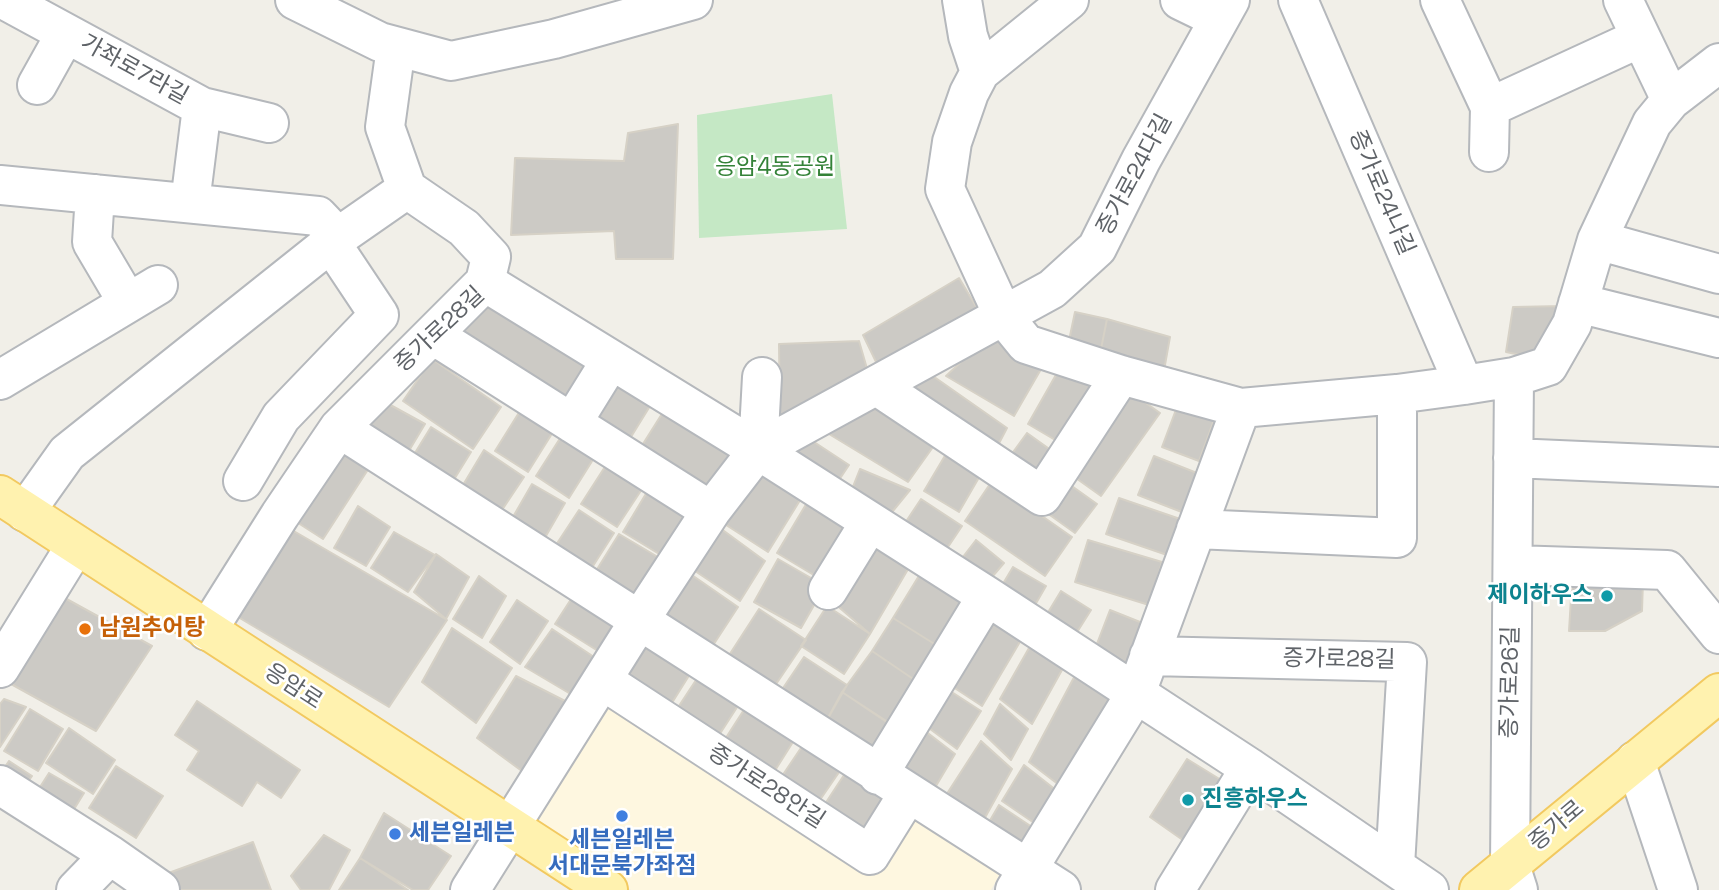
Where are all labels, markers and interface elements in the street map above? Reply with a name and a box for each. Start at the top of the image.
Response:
street label: 가좌로7라길 [75,29,193,111]
street label: 증가로24다길 [1092,110,1178,240]
street label: 증가로24나길 [1342,126,1420,260]
park label: 응암4동공원 [715,154,835,182]
street label: 증가로28길 [389,281,491,379]
place label: 제이하우스 [1487,582,1593,610]
marker: 제이하우스 [1599,588,1615,604]
place label: 남원추어탕 [99,615,205,643]
marker: 남원추어탕 [77,621,93,637]
street label: 증가로26길 [1496,625,1526,739]
street label: 증가로28길 [1282,645,1396,675]
street label: 응암로 [259,658,327,716]
street label: 증가로28안길 [702,739,830,835]
place label: 진흥하우스 [1202,786,1308,814]
marker: 진흥하우스 [1180,792,1196,808]
street label: 증가로 [1524,795,1590,857]
marker: 세븐일레븐 서대문북가좌점 [614,808,630,824]
place label: 세븐일레븐 [409,820,515,848]
marker: 세븐일레븐 [387,826,403,842]
place label: 세븐일레븐 서대문북가좌점 [548,827,696,881]

